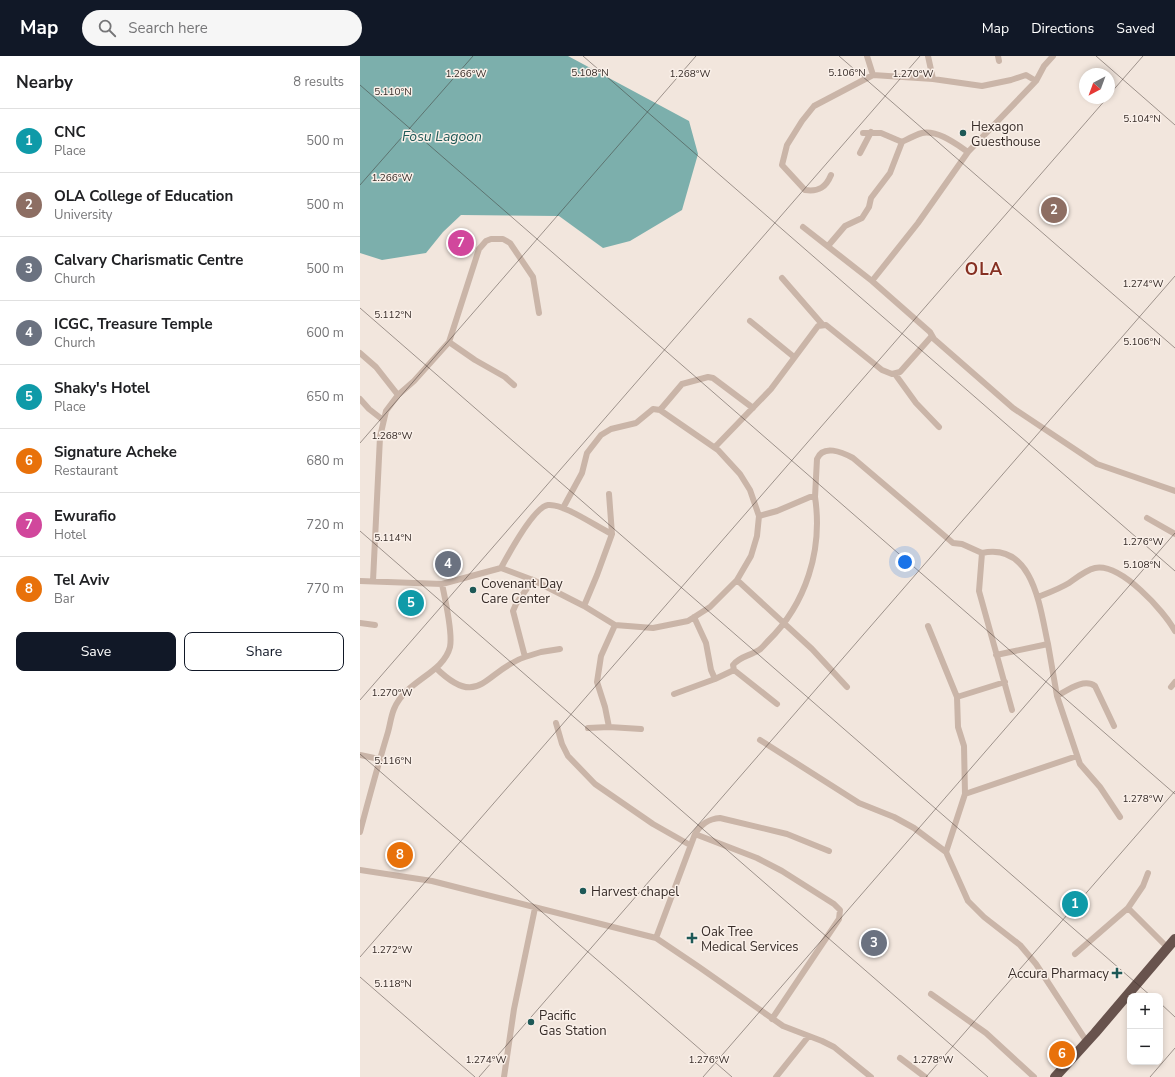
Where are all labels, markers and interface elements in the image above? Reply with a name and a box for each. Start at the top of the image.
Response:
search box [82,10,362,46]
text: Map [20,15,58,41]
icon: search [96,17,118,39]
text: Search here [128,18,208,38]
text: Map [982,19,1009,38]
text: Directions [1031,19,1094,38]
text: Saved [1116,19,1155,38]
text: 5.108°N [571,66,609,80]
text: 5.106°N [828,66,866,80]
text: 1.266°W [445,67,487,81]
text: 1.268°W [669,67,711,81]
text: 1.270°W [892,67,934,81]
north arrow [1079,68,1115,104]
text: Nearby [16,71,73,94]
text: 8 results [293,73,344,91]
text: 5.110°N [374,85,412,99]
text: 5.104°N [1123,112,1161,126]
place label: Hexagon Guesthouse [971,118,1041,151]
text: CNC [54,122,86,142]
water label: Fosu Lagoon [402,127,482,146]
marker: Hexagon Guesthouse [958,128,968,138]
text: 1 [25,132,33,150]
text: 500 m [306,132,344,150]
text: Place [54,142,86,160]
text: 1.266°W [371,171,413,185]
text: OLA College of Education [54,186,233,206]
pin: 2 [1041,195,1067,225]
text: 2 [25,196,33,214]
text: 500 m [306,196,344,214]
text: University [54,206,113,224]
pin: 7 [448,228,474,258]
text: Calvary Charismatic Centre [54,250,243,270]
district label: OLA [965,258,1003,281]
text: 3 [25,260,33,278]
text: 500 m [306,260,344,278]
text: Church [54,270,95,288]
text: 1.274°W [1122,277,1164,291]
text: 5.112°N [374,308,412,322]
text: ICGC, Treasure Temple [54,314,213,334]
text: 4 [25,324,33,342]
text: 600 m [306,324,344,342]
text: Church [54,334,95,352]
text: 5.106°N [1123,335,1161,349]
text: Shaky's Hotel [54,378,150,398]
text: 5 [25,388,33,406]
text: 650 m [306,388,344,406]
text: Place [54,398,86,416]
text: 1.268°W [371,429,413,443]
text: Signature Acheke [54,442,177,462]
text: 6 [25,452,33,470]
text: 680 m [306,452,344,470]
text: Restaurant [54,462,118,480]
text: Ewurafio [54,506,116,526]
text: 7 [25,516,33,534]
text: 720 m [306,516,344,534]
text: Hotel [54,526,86,544]
text: 5.114°N [374,531,412,545]
text: 1.276°W [1122,535,1164,549]
pin: 4 [435,549,461,579]
your location [895,552,915,572]
text: 5.108°N [1123,558,1161,572]
text: Tel Aviv [54,570,110,590]
place label: Covenant Day Care Center [481,575,563,608]
text: 8 [25,580,33,598]
text: 770 m [306,580,344,598]
marker: Covenant Day Care Center [468,585,478,595]
pin: 5 [398,588,424,618]
text: Bar [54,590,74,608]
button: Save [16,632,176,671]
button: Share [184,632,344,671]
text: 1.270°W [371,686,413,700]
text: 5.116°N [374,754,412,768]
text: 1.278°W [1122,792,1164,806]
pin: 8 [387,840,413,870]
place label: Harvest chapel [591,883,679,901]
marker: Harvest chapel [578,886,588,896]
pin: 1 [1062,889,1088,919]
place label: Oak Tree Medical Services [701,923,798,956]
pin: 3 [861,928,887,958]
marker: Oak Tree Medical Services [686,932,698,944]
text: 1.272°W [371,943,413,957]
place label: Accura Pharmacy [1008,965,1109,983]
marker: Accura Pharmacy [1112,968,1122,978]
text: 5.118°N [374,977,412,991]
map controls [1127,993,1163,1065]
button: + [1127,993,1163,1029]
place label: Pacific Gas Station [539,1007,607,1040]
marker: Pacific Gas Station [526,1017,536,1027]
button: − [1127,1029,1163,1065]
pin: 6 [1049,1039,1075,1069]
text: 1.274°W [465,1053,507,1067]
text: 1.276°W [688,1053,730,1067]
text: 1.278°W [912,1053,954,1067]

